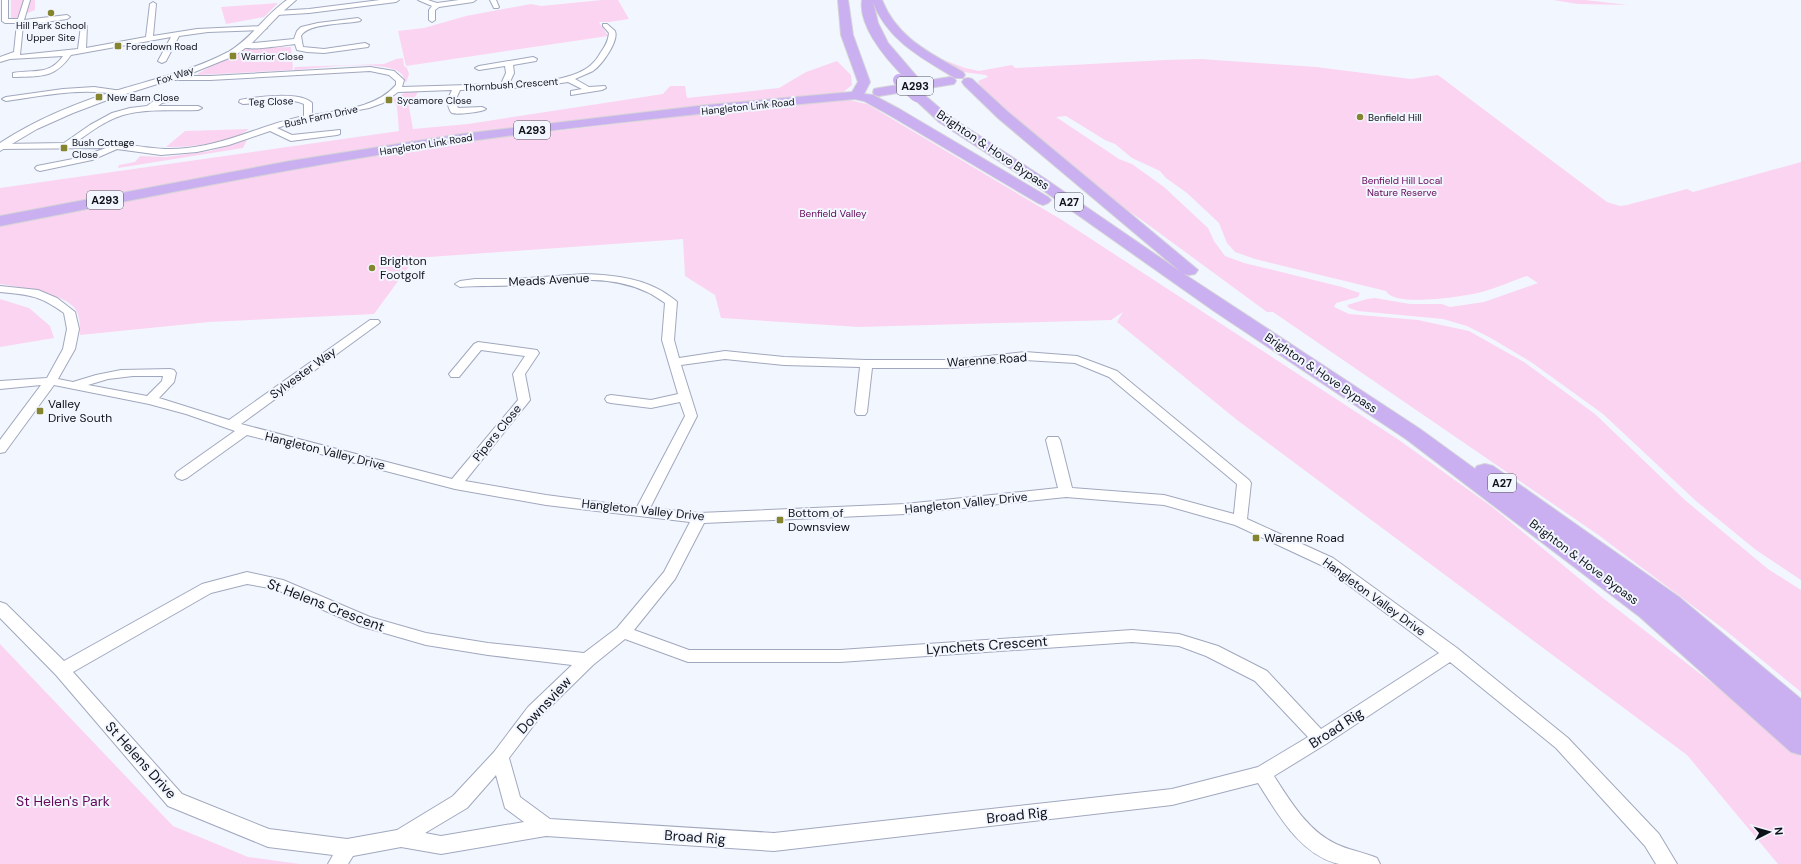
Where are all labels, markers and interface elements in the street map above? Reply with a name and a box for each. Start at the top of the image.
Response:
marker: Hill Park School Upper Site [46,8,56,18]
place label: Hill Park School Upper Site [16,19,86,44]
place label: Foredown Road [126,40,198,53]
marker: Foredown Road [113,41,123,51]
place label: Warrior Close [241,50,304,63]
marker: Warrior Close [228,51,238,61]
street label: Fox Way [155,63,196,88]
street label: Thornbush Crescent [463,75,559,94]
road number: A293 [897,77,933,95]
place label: New Barn Close [107,91,180,104]
marker: New Barn Close [94,92,104,102]
street label: Teg Close [248,94,294,109]
place label: Sycamore Close [397,94,472,107]
marker: Sycamore Close [384,95,394,105]
street label: Hangleton Link Road [701,95,795,118]
street label: Bush Farm Drive [283,102,359,131]
street label: Brighton & Hove Bypass [933,106,1053,194]
place label: Benfield Hill [1368,111,1422,124]
marker: Benfield Hill [1355,112,1365,122]
road number: A293 [514,121,550,139]
street label: Hangleton Link Road [379,131,473,158]
place label: Bush Cottage Close [72,136,135,161]
marker: Bush Cottage Close [59,143,69,153]
park label: Benfield Hill Local Nature Reserve [1362,174,1442,199]
road number: A293 [87,191,123,209]
road number: A27 [1055,193,1083,211]
park label: Benfield Valley [800,207,867,220]
place label: Brighton Footgolf [380,253,427,283]
marker: Brighton Footgolf [367,263,377,273]
street label: Meads Avenue [508,270,590,290]
street label: Brighton & Hove Bypass [1261,329,1381,417]
street label: Sylvester Way [267,343,339,402]
street label: Warenne Road [946,349,1028,371]
place label: Valley Drive South [48,396,112,426]
street label: Pipers Close [469,401,525,465]
marker: Valley Drive South [35,406,45,416]
street label: Hangleton Valley Drive [263,428,387,474]
road number: A27 [1488,474,1516,492]
street label: Hangleton Valley Drive [904,489,1028,517]
street label: Hangleton Valley Drive [581,496,705,524]
place label: Bottom of Downsview [788,505,850,535]
marker: Bottom of Downsview [775,515,785,525]
street label: Brighton & Hove Bypass [1526,516,1642,608]
place label: Warenne Road [1264,530,1344,546]
marker: Warenne Road [1251,533,1261,543]
street label: Hangleton Valley Drive [1319,554,1429,640]
street label: St Helens Crescent [265,574,387,636]
street label: Lynchets Crescent [926,632,1048,658]
street label: Downsview [513,672,575,738]
street label: Broad Rig [1305,704,1367,752]
street label: St Helens Drive [102,718,180,802]
park label: St Helen's Park [16,792,110,810]
street label: Broad Rig [986,803,1049,827]
north arrow [1749,812,1789,852]
street label: Broad Rig [664,826,726,848]
text: N [1772,826,1786,836]

